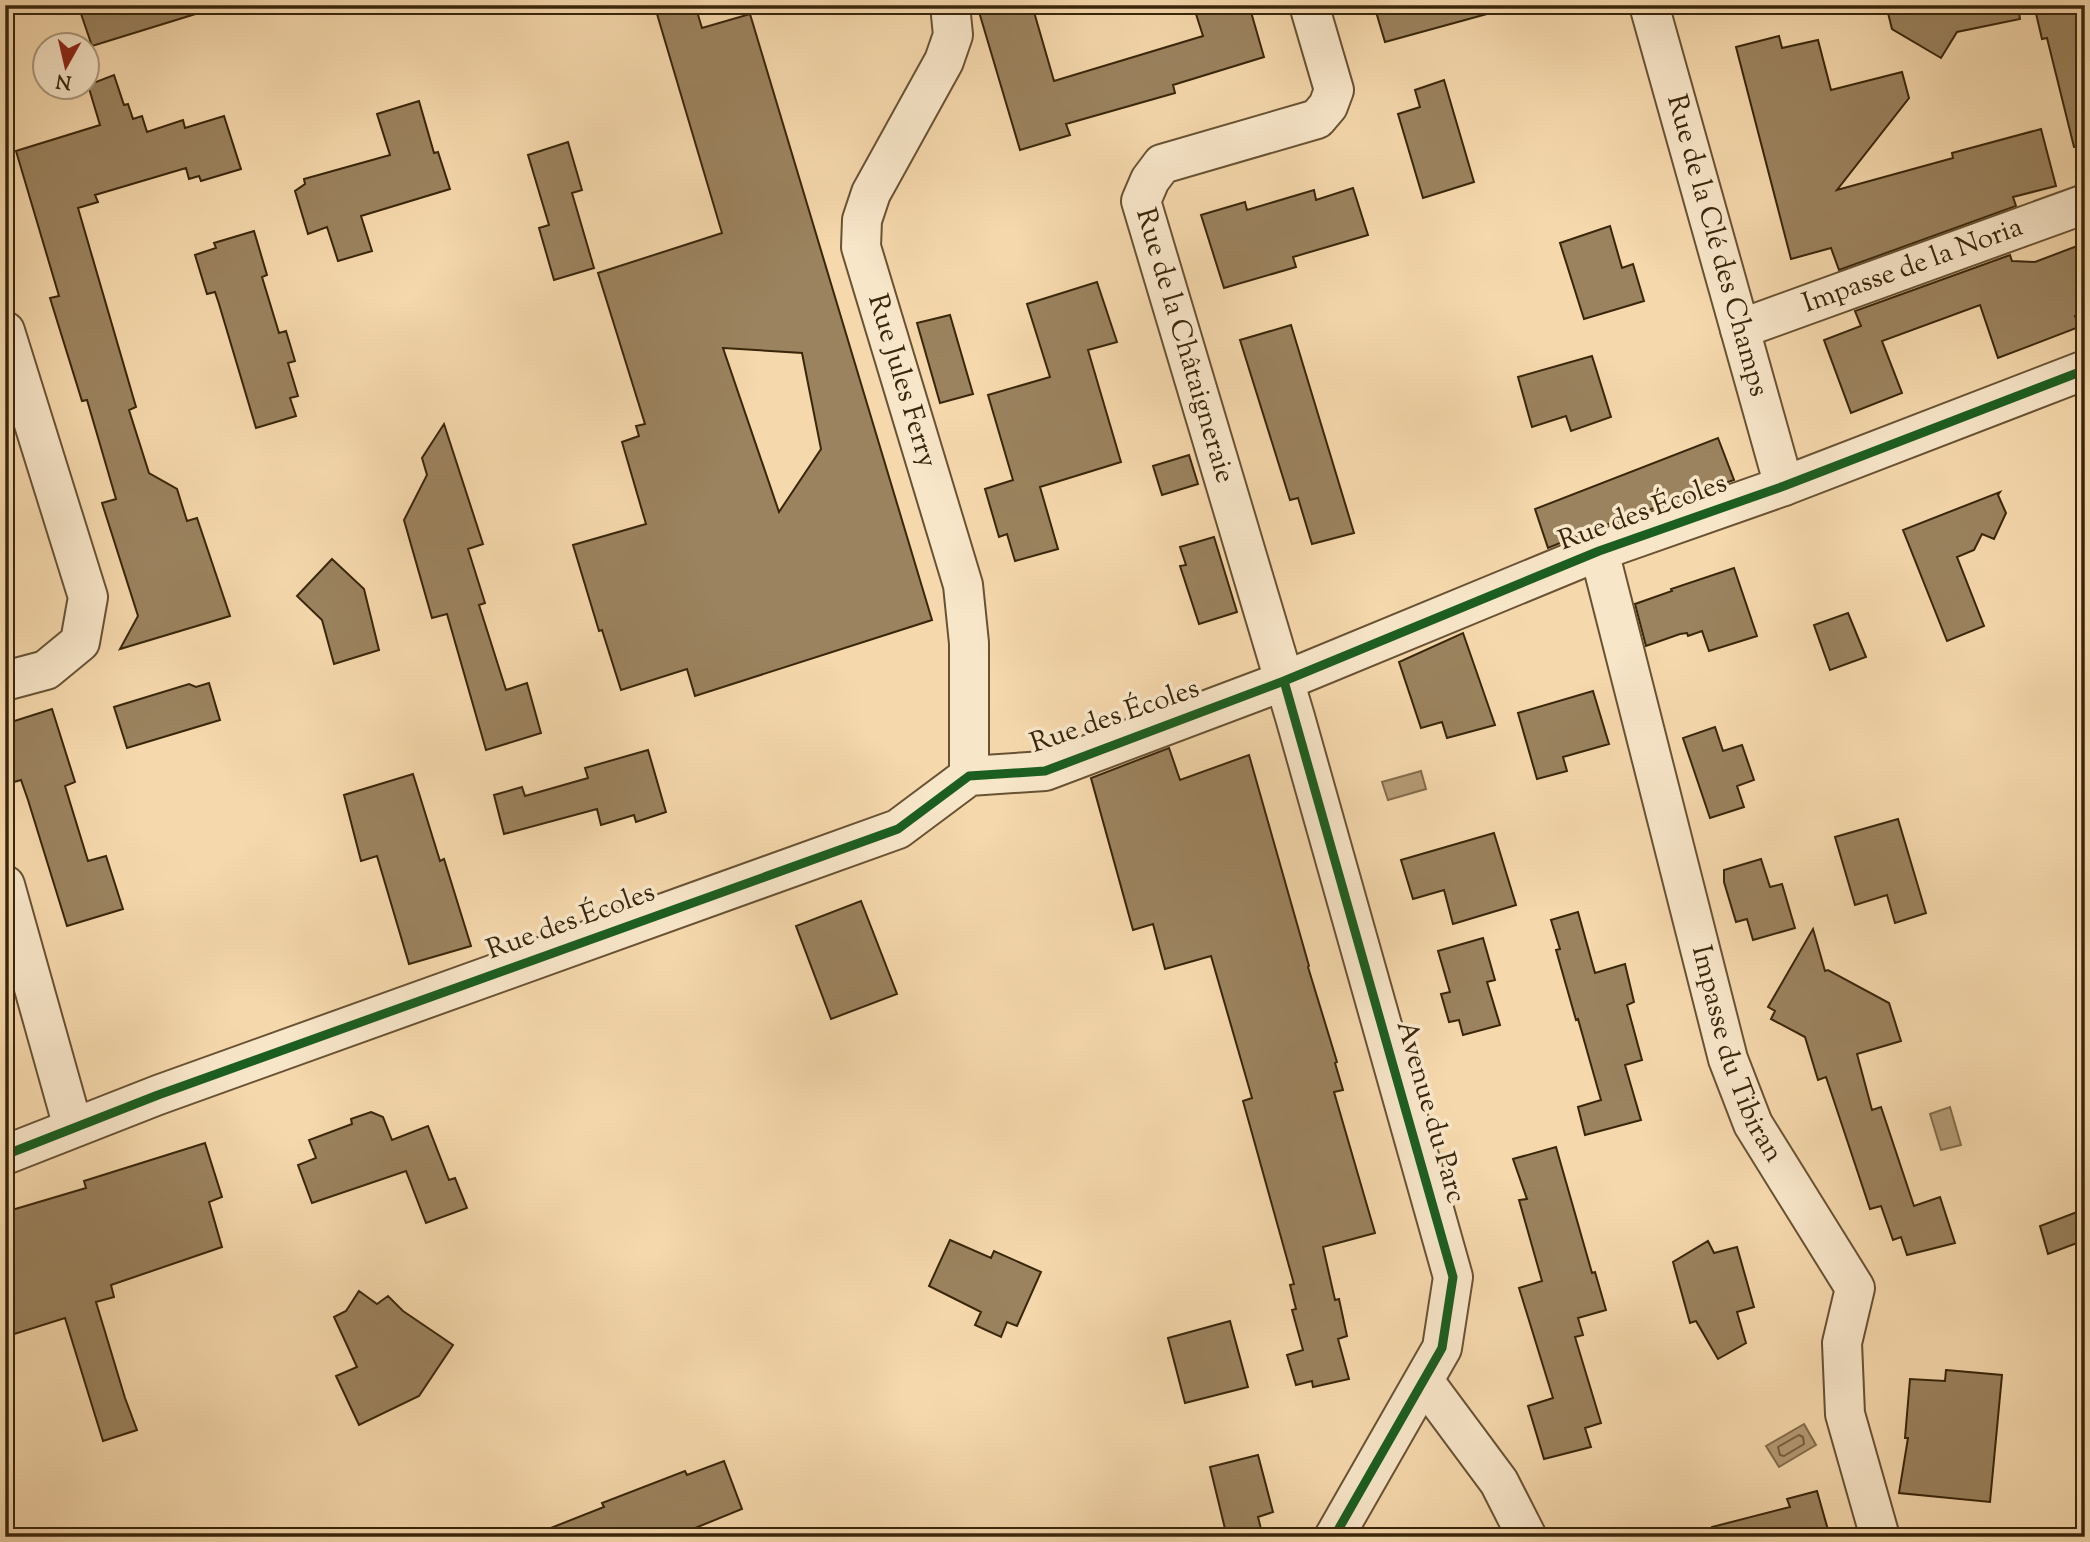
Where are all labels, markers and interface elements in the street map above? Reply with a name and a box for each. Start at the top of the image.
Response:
north arrow [32,32,102,102]
text: N [55,66,73,95]
street label: Rue de la Clé des Champs [1655,90,1778,401]
street label: Rue de la Châtaigneraie [1124,203,1244,488]
street label: Impasse de la Noria [1797,208,2029,325]
street label: Rue Jules Ferry [856,289,947,473]
street label: Rue des Écoles [1553,464,1733,562]
street label: Rue des Écoles [1025,669,1205,765]
street label: Rue des Écoles [481,873,661,971]
street label: Impasse du Tibiran [1680,941,1792,1171]
street label: Avenue du Parc [1385,1016,1475,1208]

